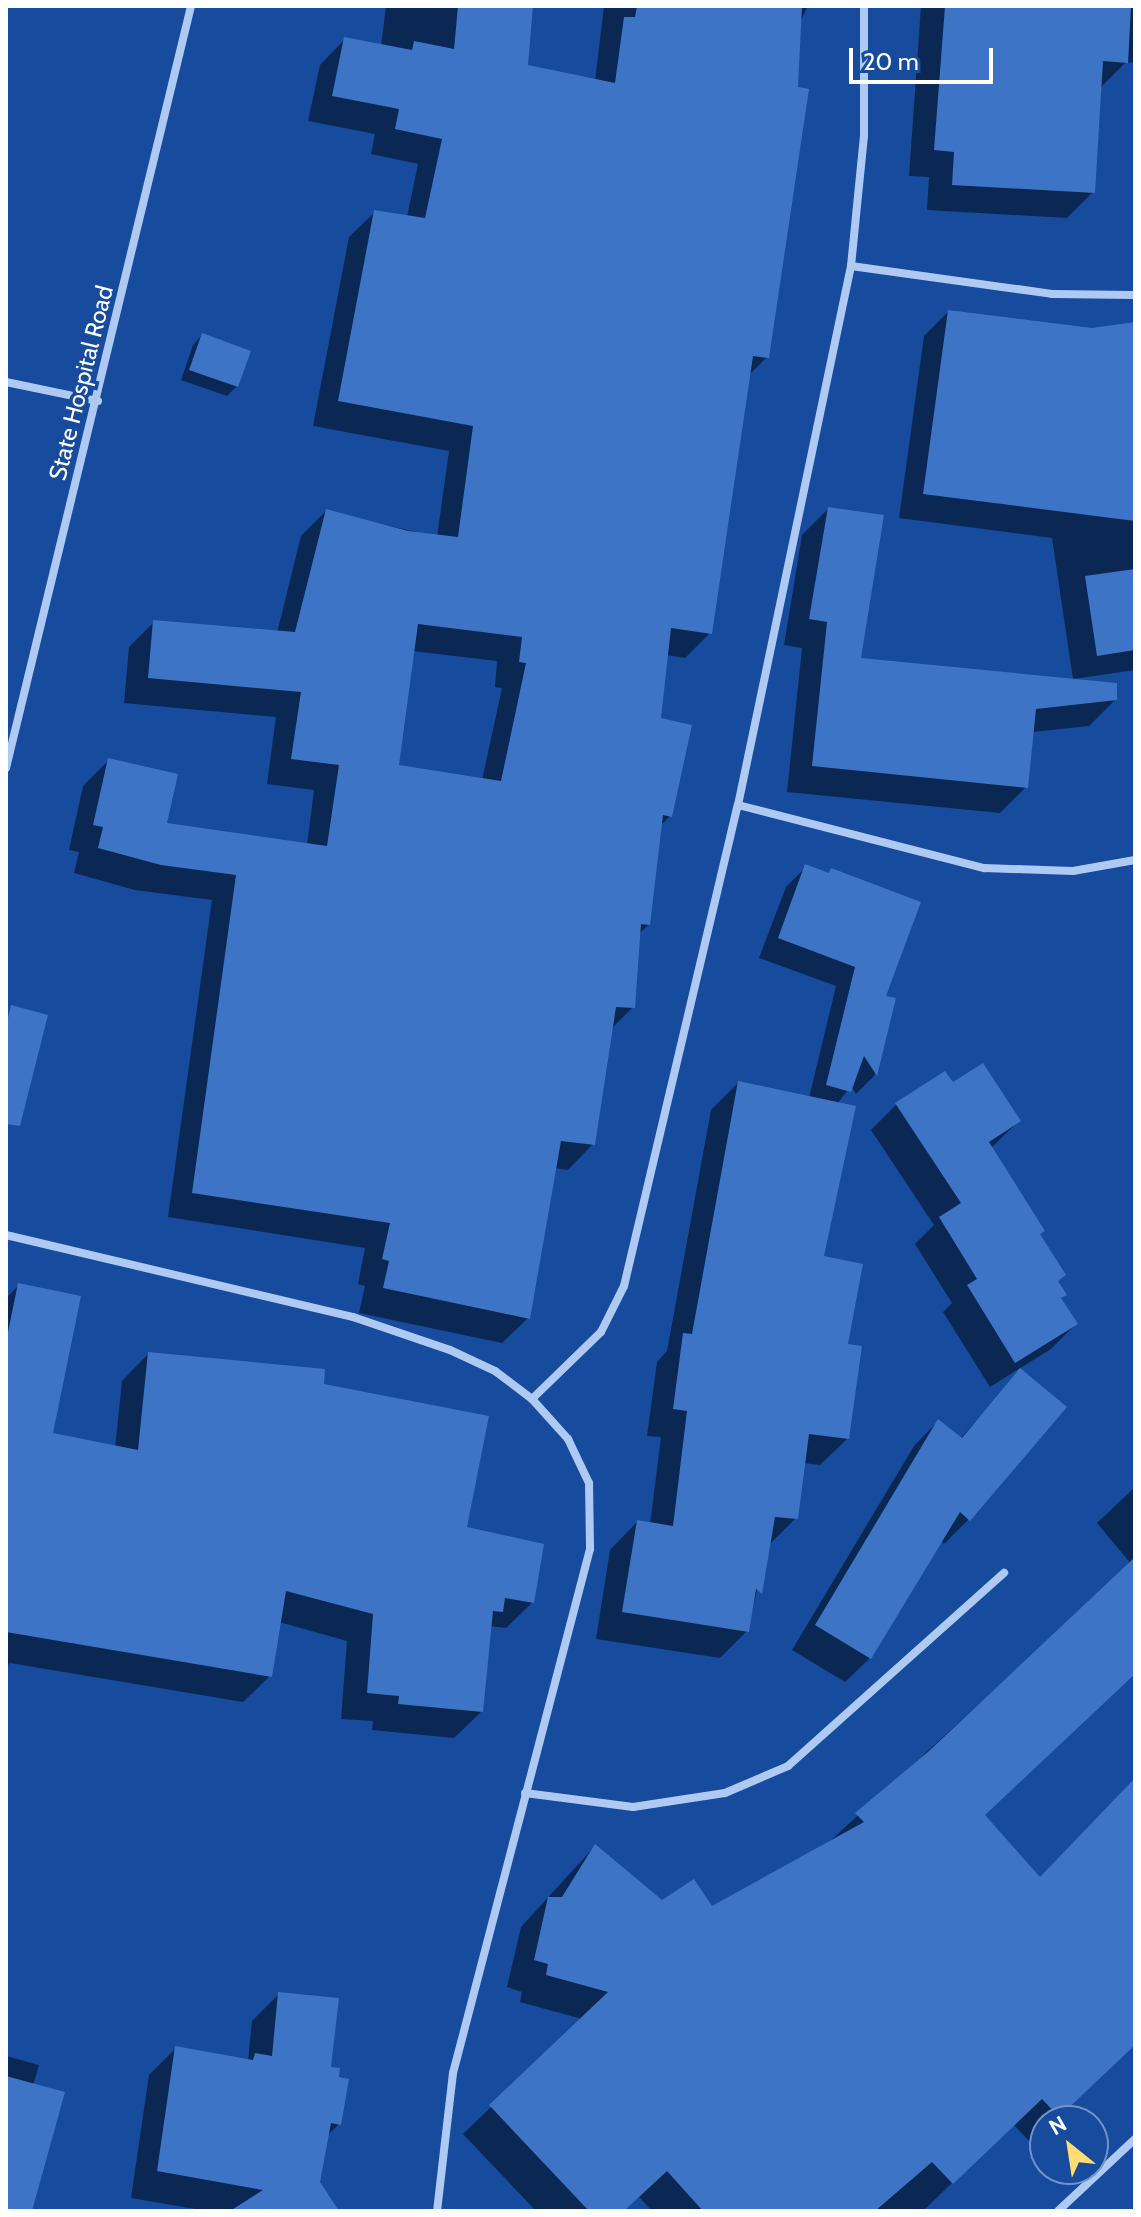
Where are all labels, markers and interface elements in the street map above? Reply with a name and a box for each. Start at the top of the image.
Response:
scale bar [853,32,997,82]
text: 20 m [863,47,919,76]
street label: State Hospital Road [43,283,119,483]
north arrow [1029,2105,1109,2185]
text: N [1044,2110,1071,2141]

